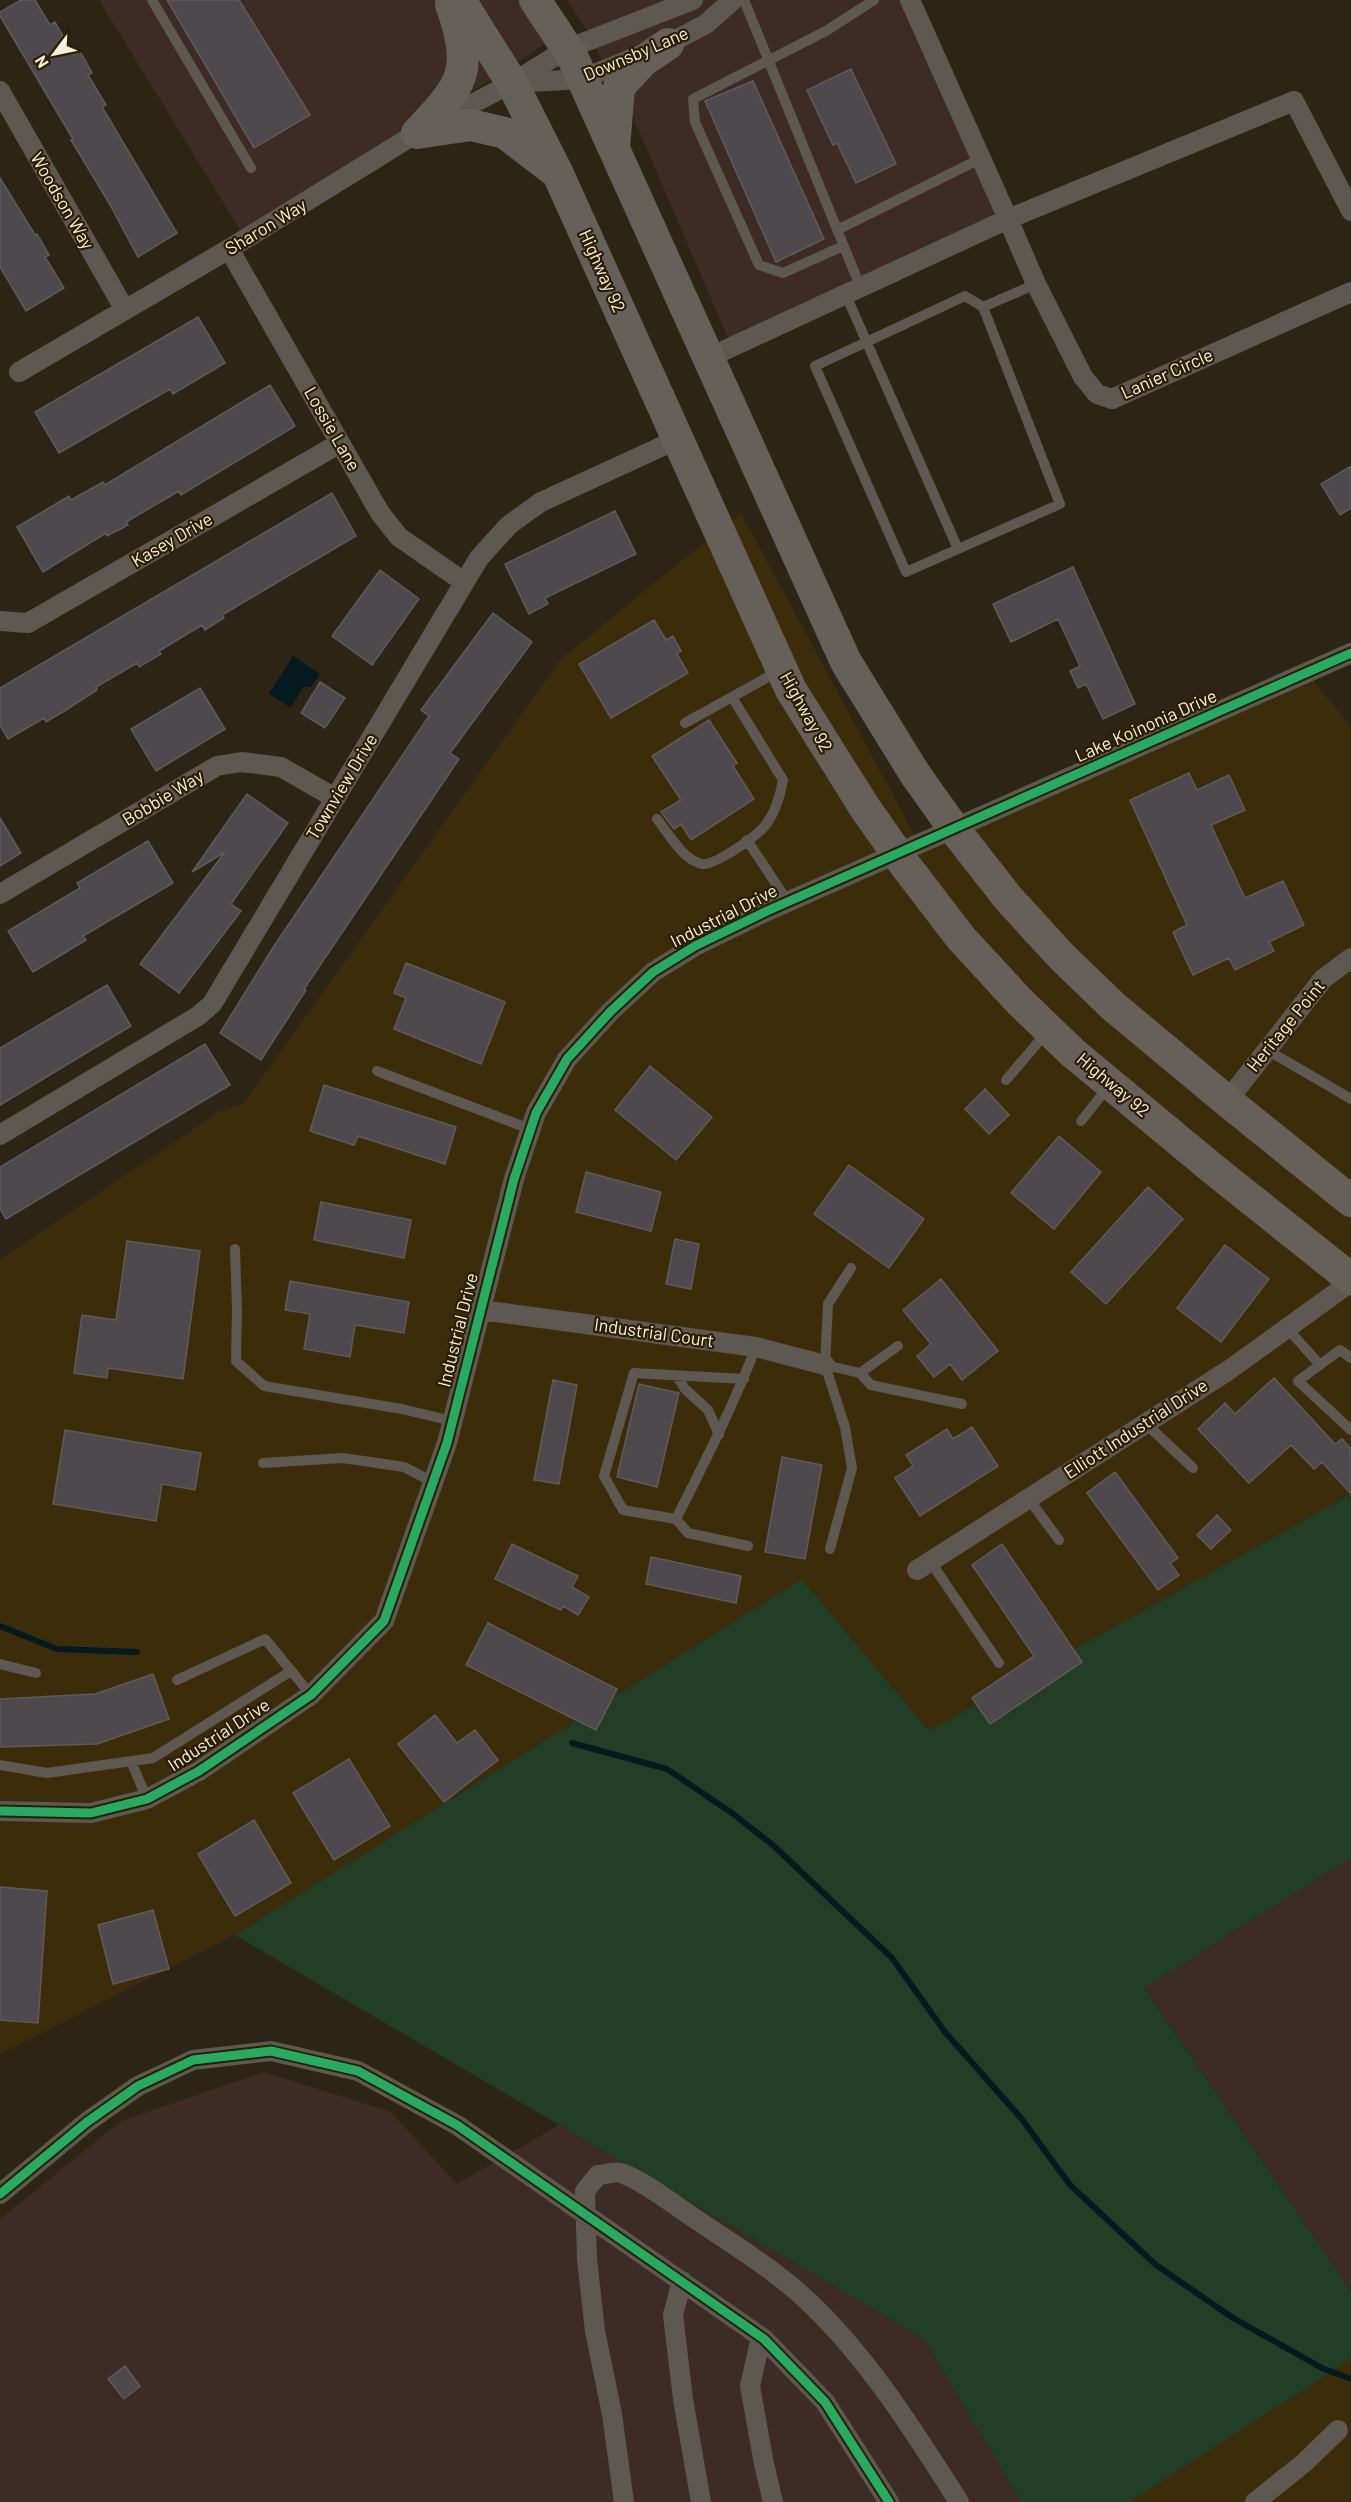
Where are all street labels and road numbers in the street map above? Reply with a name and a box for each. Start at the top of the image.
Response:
street label: Downsby Lane [580,21,691,85]
street label: Woodson Way [26,148,100,253]
street label: Sharon Way [221,193,310,259]
street label: Highway 92 [575,226,631,315]
street label: Lanier Circle [1117,343,1216,403]
street label: Lossie Lane [300,383,366,474]
street label: Kasey Drive [127,507,216,571]
street label: Highway 92 [776,668,838,755]
street label: Lake Koinonia Drive [1071,684,1220,766]
street label: Townview Drive [301,729,382,844]
street label: Bobbie Way [118,764,207,830]
street label: Industrial Drive [666,879,781,951]
street label: Heritage Point [1241,975,1329,1076]
street label: Highway 92 [1073,1047,1155,1121]
street label: Industrial Drive [432,1270,482,1389]
street label: Industrial Court [593,1313,715,1351]
street label: Elliott Industrial Drive [1059,1373,1212,1483]
street label: Industrial Drive [163,1693,274,1775]

